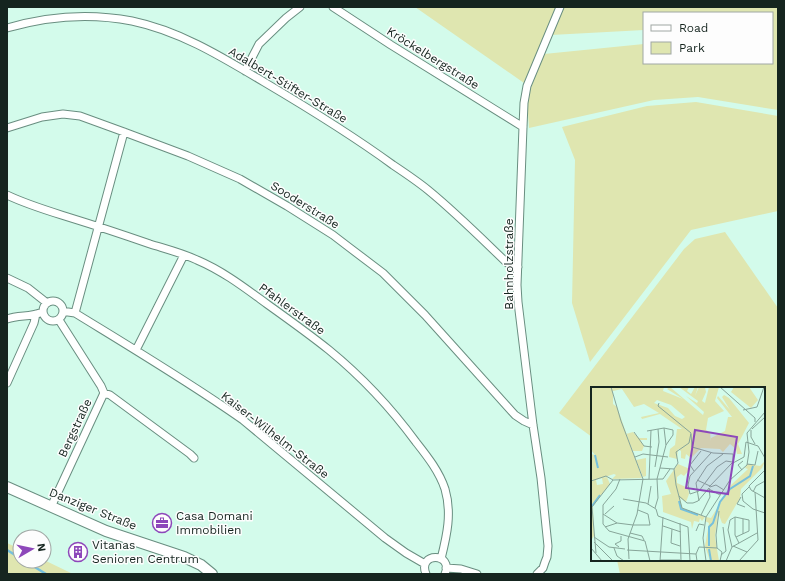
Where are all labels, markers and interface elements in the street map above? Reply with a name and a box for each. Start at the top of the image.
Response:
legend [643,12,773,64]
text: Road [679,21,708,35]
street label: Kröckelbergstraße [384,24,482,92]
text: Park [679,41,705,55]
street label: Adalbert-Stifter-Straße [226,44,350,126]
street label: Sooderstraße [268,178,342,232]
street label: Bahnholzstraße [502,218,516,310]
street label: Pfahlerstraße [256,280,328,338]
inset map [591,387,765,561]
street label: Kaiser-Wilhelm-Straße [218,389,332,481]
street label: Bergstraße [55,396,95,459]
street label: Danziger Straße [47,485,139,533]
place label: Casa Domani Immobilien [176,509,253,537]
office icon: Casa Domani Immobilien [151,512,173,534]
north arrow [12,529,52,569]
place label: Vitanas Senioren Centrum [92,538,199,566]
building icon: Vitanas Senioren Centrum [67,541,89,563]
text: N [34,542,48,553]

